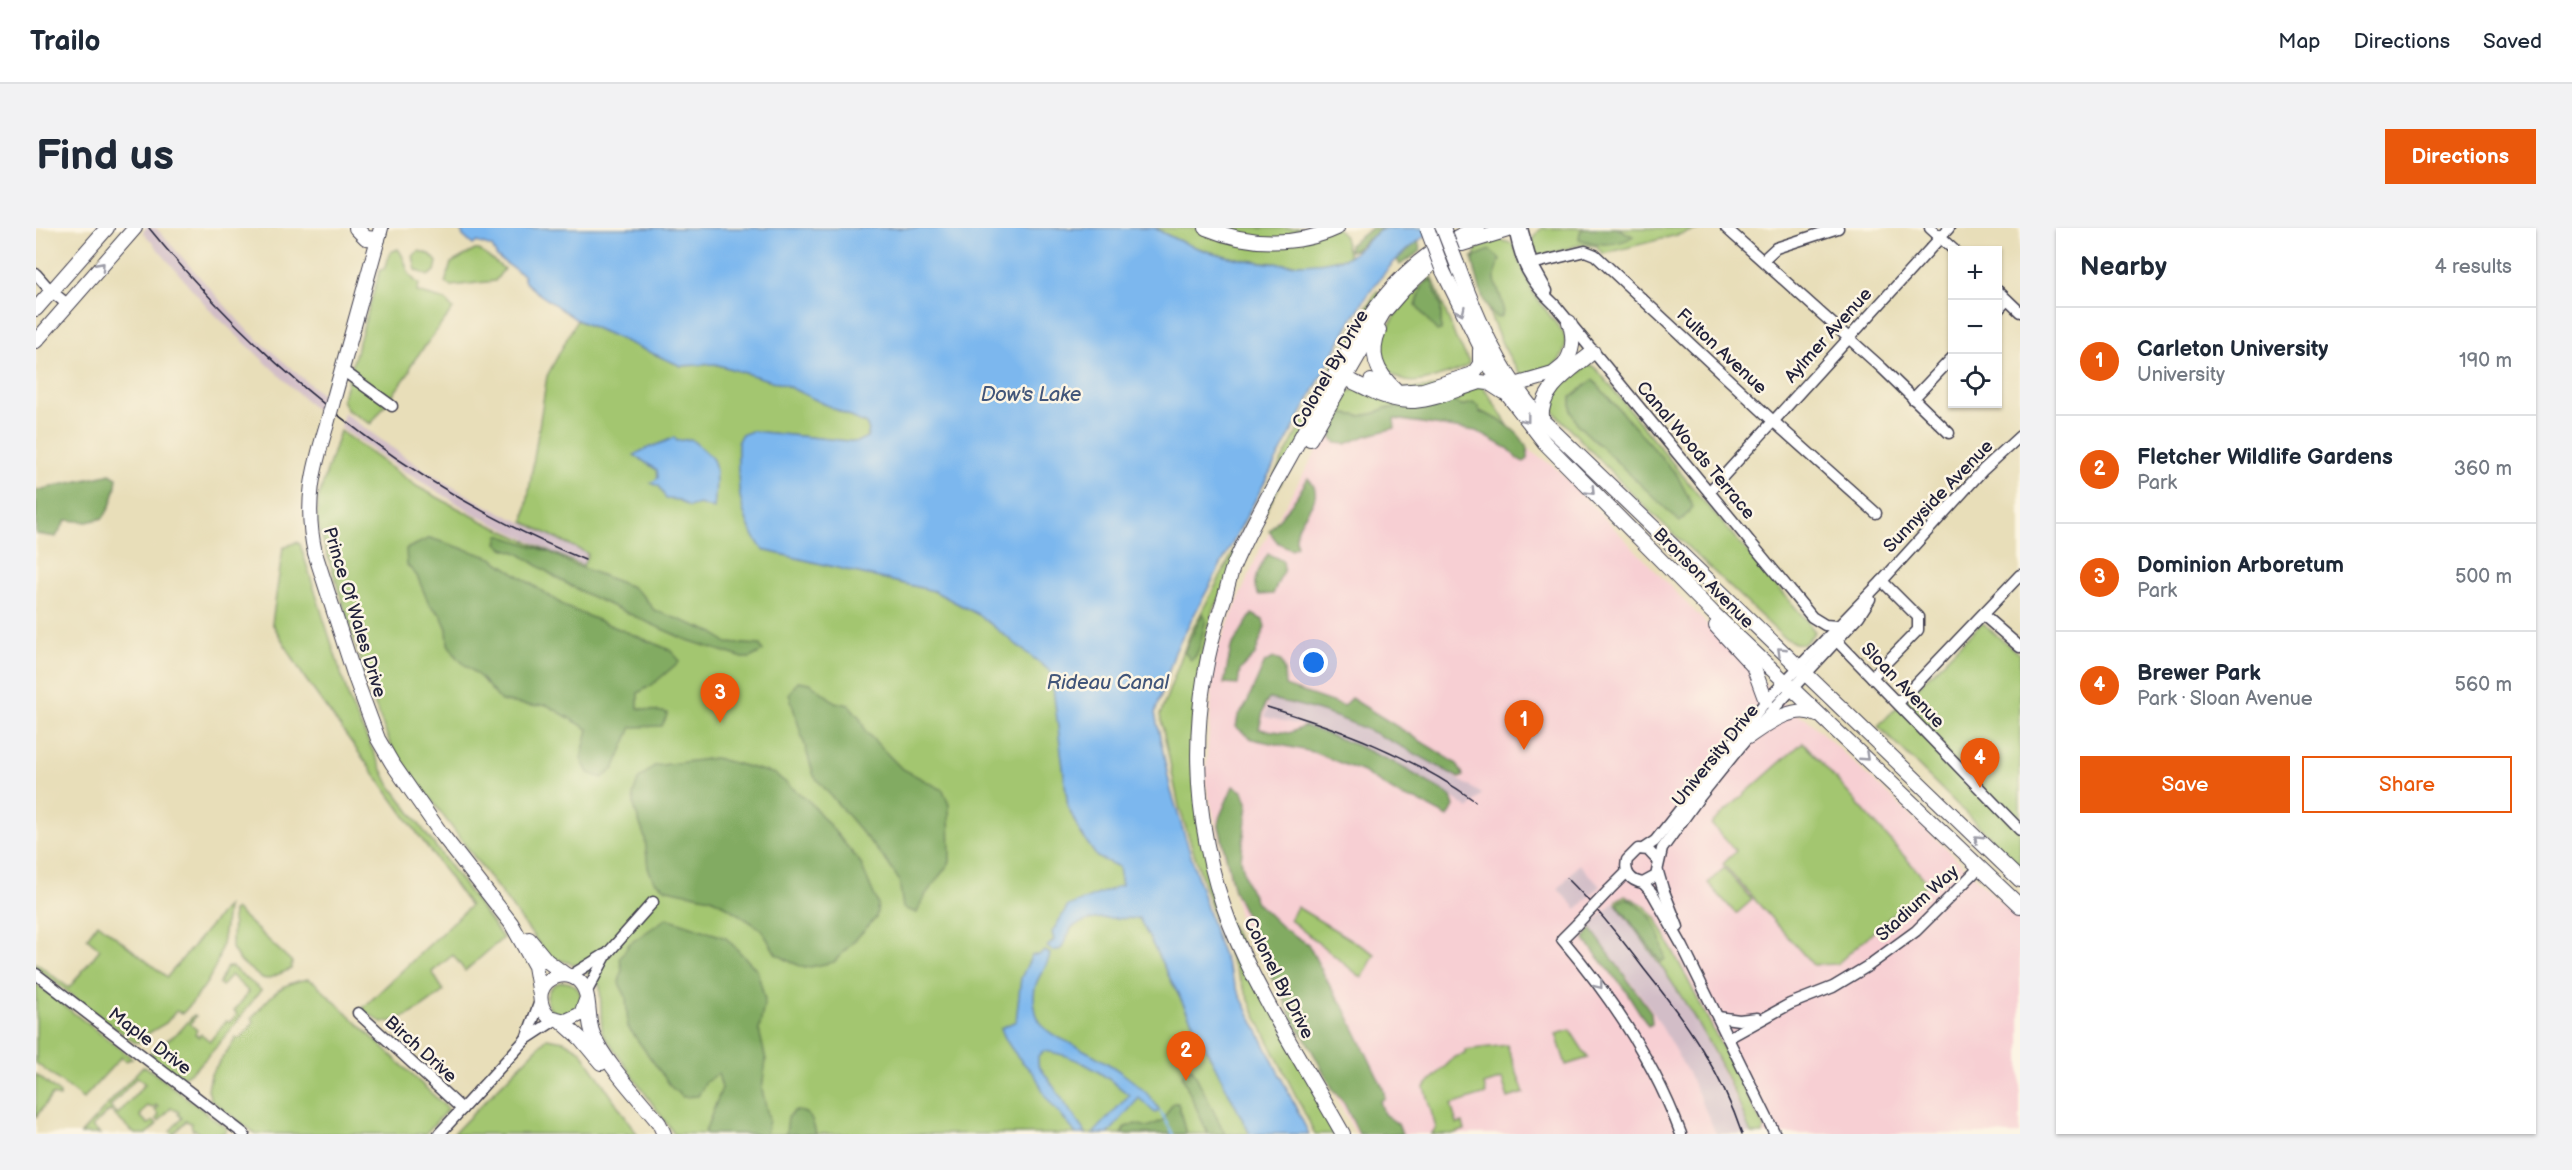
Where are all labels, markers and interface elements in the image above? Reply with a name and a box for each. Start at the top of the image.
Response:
text: Trailo [30,25,101,58]
text: Map [2278,29,2321,54]
text: Directions [2354,29,2450,54]
text: Saved [2483,29,2542,54]
button: Directions [2385,129,2536,184]
text: Find us [36,131,174,182]
map controls [1948,246,2002,408]
button: + [1948,246,2002,300]
text: Nearby [2080,252,2167,283]
text: 4 results [2434,255,2512,279]
one-way arrow [94,262,105,273]
street label: Aylmer Avenue [1780,283,1877,387]
button: − [1948,300,2002,354]
one-way arrow [1454,304,1466,315]
street label: Fulton Avenue [1672,304,1771,399]
street label: Colonel By Drive [1288,306,1373,432]
text: Carleton University [2137,336,2328,363]
text: 1 [2095,349,2104,373]
text: 190 m [2459,349,2512,373]
button: locate [1948,354,2002,408]
text: University [2137,363,2225,387]
street label: Canal Woods Terrace [1632,377,1760,524]
water label: Dow's Lake [981,383,1082,407]
one-way arrow [1518,412,1529,423]
street label: Sunnyside Avenue [1879,435,1998,557]
text: Fletcher Wildlife Gardens [2137,444,2393,471]
text: 2 [2094,457,2105,481]
text: 360 m [2454,457,2512,481]
text: Park [2137,471,2177,495]
one-way arrow [1584,485,1595,495]
street label: Prince Of Wales Drive [319,524,391,700]
street label: Bronson Avenue [1649,524,1758,633]
text: Dominion Arboretum [2137,552,2344,579]
text: 3 [2094,565,2105,589]
text: 500 m [2455,565,2512,589]
text: Park [2137,579,2177,603]
street label: Sloan Avenue [1857,638,1949,733]
one-way arrow [1778,647,1789,658]
your location [1299,648,1328,677]
text: Brewer Park [2137,660,2261,687]
water label: Rideau Canal [1047,671,1171,695]
text: 4 [2094,673,2105,697]
text: 560 m [2455,673,2512,697]
pin: 3 [700,674,740,723]
text: Park · Sloan Avenue [2137,687,2313,711]
pin: 1 [1504,700,1544,750]
street label: University Drive [1668,700,1763,811]
pin: 4 [1960,738,2000,788]
one-way arrow [1858,750,1868,761]
button: Save [2080,756,2290,813]
button: Share [2302,756,2512,813]
one-way arrow [1974,836,1985,847]
street label: Stadium Way [1872,860,1963,946]
street label: Colonel By Drive [1239,914,1318,1043]
one-way arrow [1591,978,1602,989]
street label: Maple Drive [104,1004,195,1079]
street label: Birch Drive [380,1012,461,1087]
pin: 2 [1166,1032,1206,1081]

